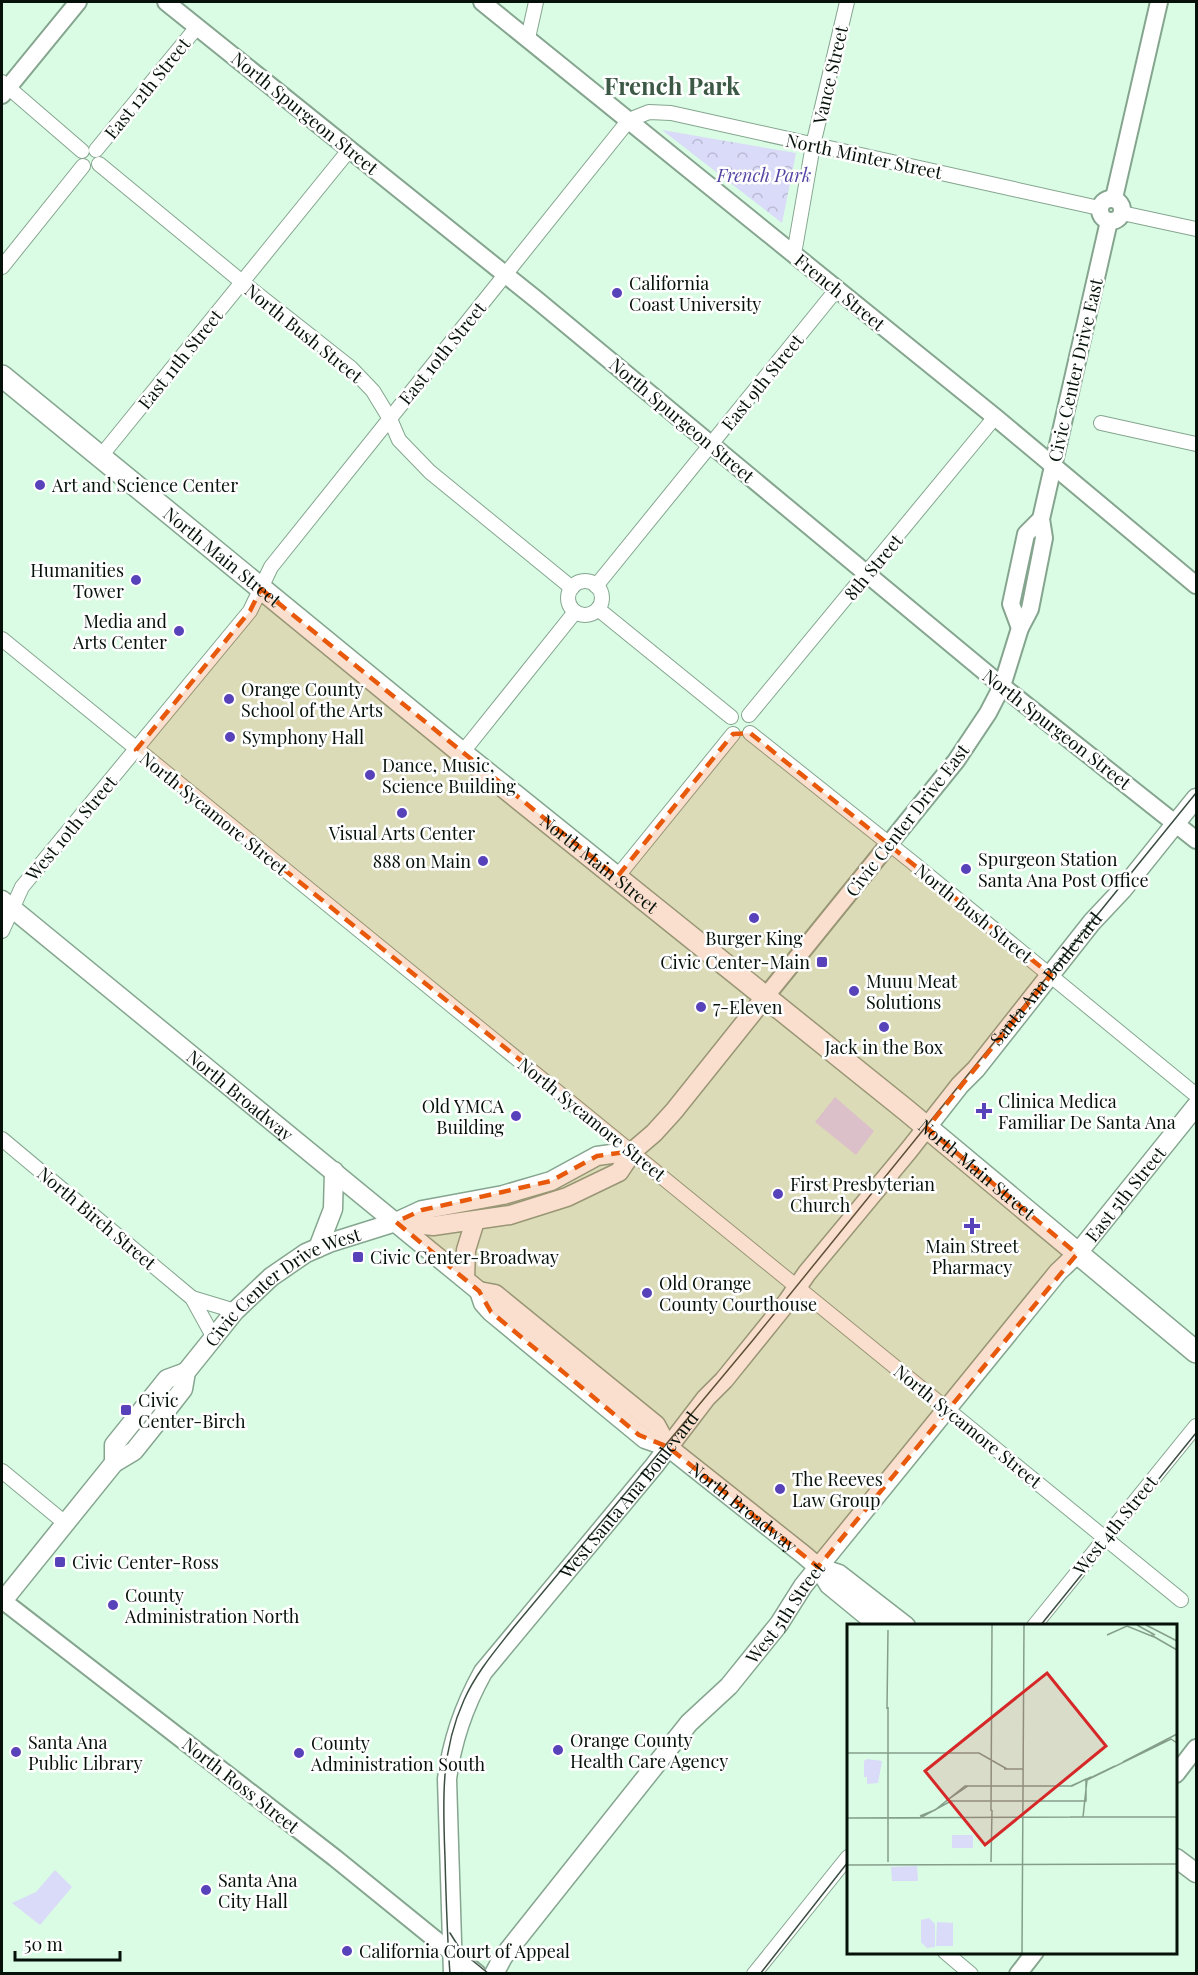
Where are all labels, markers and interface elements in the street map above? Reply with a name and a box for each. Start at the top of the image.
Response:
street label: Vance Street [807,23,853,128]
street label: East 12th Street [99,32,196,144]
street label: North Spurgeon Street [227,46,384,180]
district label: French Park [604,69,741,101]
street label: North Minter Street [784,128,945,184]
park label: French Park [716,163,811,187]
street label: French Street [790,248,891,336]
place label: California Coast University [629,271,761,316]
street label: Civic Center Drive East [1042,275,1108,464]
street label: North Bush Street [240,278,368,388]
marker: California Coast University [610,286,624,300]
street label: East 10th Street [393,296,491,409]
street label: East 11th Street [132,304,228,414]
street label: East 9th Street [716,328,809,435]
street label: North Spurgeon Street [604,352,760,488]
place label: Art and Science Center [51,473,238,497]
marker: Art and Science Center [33,478,47,492]
street label: North Main Street [159,501,287,612]
street label: 8th Street [838,529,908,605]
place label: Humanities Tower [30,558,124,603]
marker: Humanities Tower [129,573,143,587]
place label: Media and Arts Center [72,609,168,654]
marker: Media and Arts Center [172,624,186,638]
street label: North Spurgeon Street [978,663,1137,795]
place label: Orange County School of the Arts [241,677,383,722]
marker: Orange County School of the Arts [222,692,236,706]
place label: Symphony Hall [242,725,364,749]
marker: Symphony Hall [223,730,237,744]
street label: Civic Center Drive East [840,738,975,901]
street label: North Sycamore Street [135,746,293,880]
place label: Dance, Music, Science Building [382,753,516,798]
marker: Dance, Music, Science Building [363,768,377,782]
street label: West 10th Street [19,770,122,886]
marker: Visual Arts Center [395,806,409,820]
street label: North Main Street [535,809,664,919]
place label: Visual Arts Center [328,821,475,845]
place label: Spurgeon Station Santa Ana Post Office [978,847,1149,892]
place label: 888 on Main [373,849,471,873]
marker: 888 on Main [476,854,490,868]
street label: North Bush Street [910,858,1038,968]
marker: Spurgeon Station Santa Ana Post Office [959,862,973,876]
street label: Santa Ana Boulevard [984,907,1107,1050]
marker: Burger King [747,911,761,925]
place label: Burger King [705,926,803,950]
place label: Civic Center-Main [660,950,810,974]
marker: Civic Center-Main [815,955,829,969]
place label: Muuu Meat Solutions [866,969,958,1014]
marker: Muuu Meat Solutions [847,984,861,998]
place label: 7-Eleven [713,995,783,1019]
marker: 7-Eleven [694,1000,708,1014]
marker: Jack in the Box [877,1020,891,1034]
place label: Jack in the Box [824,1035,944,1059]
street label: North Broadway [182,1044,299,1146]
street label: North Sycamore Street [513,1052,671,1186]
place label: Clinica Medica Familiar De Santa Ana [998,1089,1176,1134]
place label: Old YMCA Building [422,1094,505,1139]
marker: Clinica Medica Familiar De Santa Ana [975,1102,993,1120]
marker: Old YMCA Building [509,1109,523,1123]
street label: North Main Street [914,1114,1041,1225]
street label: East 5th Street [1080,1141,1171,1247]
street label: North Birch Street [33,1161,162,1275]
place label: First Presbyterian Church [790,1172,935,1217]
marker: First Presbyterian Church [771,1187,785,1201]
marker: Main Street Pharmacy [965,1219,979,1233]
street label: Civic Center Drive West [199,1222,364,1351]
place label: Main Street Pharmacy [925,1234,1019,1279]
place label: Civic Center-Broadway [370,1245,559,1269]
marker: Civic Center-Broadway [351,1250,365,1264]
place label: Old Orange County Courthouse [659,1271,817,1316]
marker: Old Orange County Courthouse [640,1286,654,1300]
street label: North Sycamore Street [889,1359,1047,1493]
place label: Civic Center-Birch [138,1388,246,1433]
marker: Civic Center-Birch [119,1403,133,1417]
street label: West Santa Ana Boulevard [553,1406,704,1584]
street label: North Broadway [684,1457,802,1557]
place label: The Reeves Law Group [792,1467,883,1512]
street label: West 4th Street [1067,1470,1163,1580]
marker: The Reeves Law Group [773,1482,787,1496]
place label: Civic Center-Ross [72,1550,219,1574]
marker: Civic Center-Ross [53,1555,67,1569]
street label: West 5th Street [739,1556,830,1669]
place label: County Administration North [124,1583,300,1628]
marker: County Administration North [106,1598,120,1612]
inset map [847,1624,1177,1954]
place label: Orange County Health Care Agency [570,1728,728,1773]
place label: Santa Ana Public Library [28,1730,143,1775]
place label: County Administration South [310,1731,486,1776]
street label: North Ross Street [178,1732,305,1839]
marker: Orange County Health Care Agency [551,1743,565,1757]
marker: Santa Ana Public Library [9,1745,23,1759]
marker: County Administration South [292,1746,306,1760]
place label: Santa Ana City Hall [218,1868,298,1913]
marker: Santa Ana City Hall [199,1883,213,1897]
scale bar [15,1924,120,1962]
text: 50 m [24,1932,63,1956]
place label: California Court of Appeal [359,1939,570,1963]
marker: California Court of Appeal [340,1944,354,1958]

